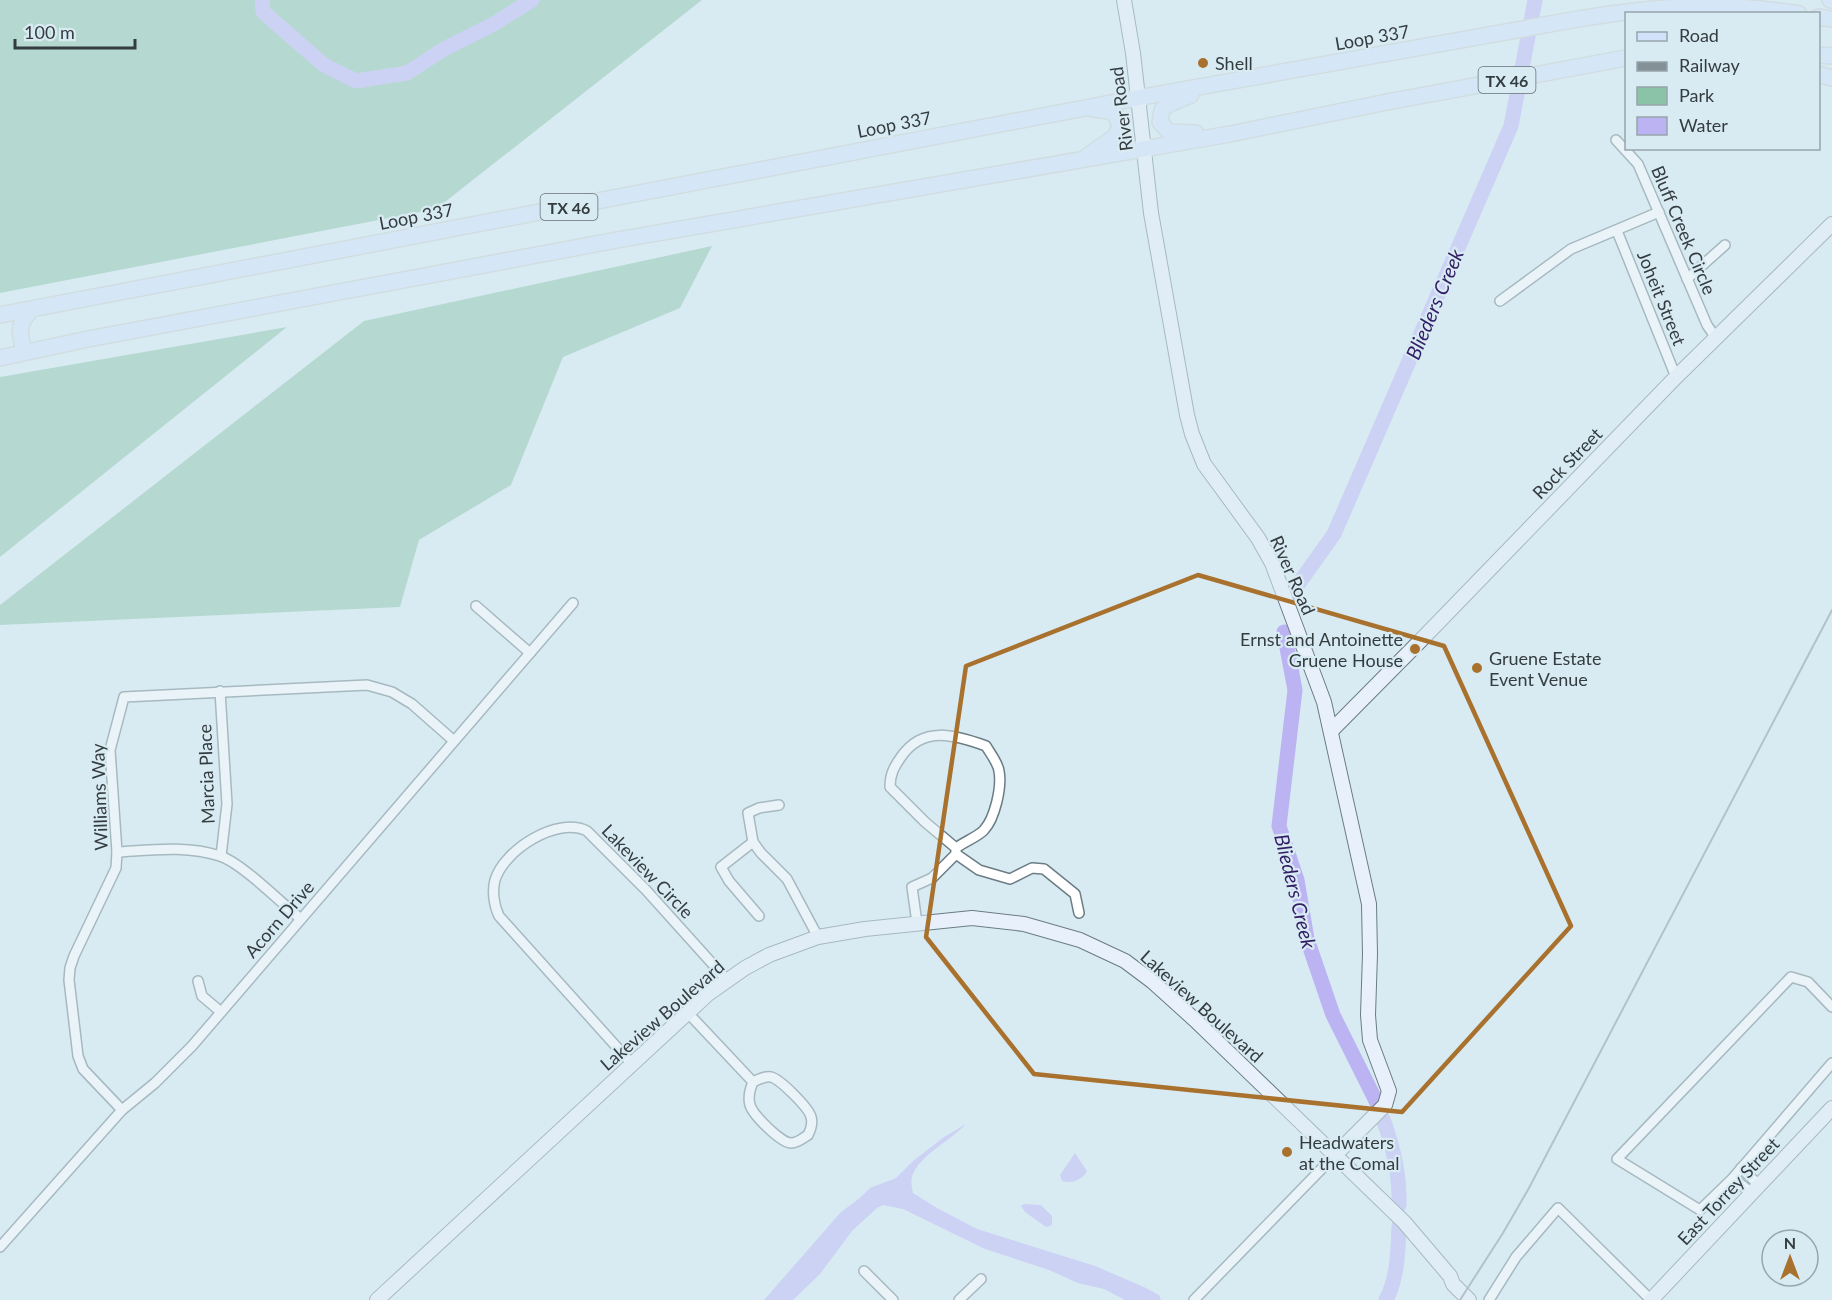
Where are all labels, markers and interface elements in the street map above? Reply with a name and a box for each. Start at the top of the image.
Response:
scale bar [15,12,135,50]
legend [1625,12,1820,150]
street label: Loop 337 [1333,20,1411,54]
text: 100 m [24,21,75,43]
text: Road [1679,24,1719,46]
place label: Shell [1215,52,1253,74]
text: Railway [1679,54,1740,76]
marker: Shell [1196,56,1210,70]
street label: River Road [1105,66,1137,152]
road number: TX 46 [1478,67,1536,93]
text: Park [1679,84,1715,106]
street label: Loop 337 [855,106,933,142]
text: Water [1679,114,1728,136]
street label: Bluff Creek Circle [1647,162,1721,298]
road number: TX 46 [540,194,598,220]
street label: Loop 337 [377,198,455,234]
water label: Blieders Creek [1400,245,1468,363]
street label: Joheit Street [1633,248,1691,349]
street label: Rock Street [1528,422,1607,503]
street label: River Road [1266,532,1320,618]
place label: Ernst and Antoinette Gruene House [1240,628,1403,671]
marker: Ernst and Antoinette Gruene House [1408,642,1422,656]
place label: Gruene Estate Event Venue [1489,647,1602,690]
marker: Gruene Estate Event Venue [1470,661,1484,675]
street label: Marcia Place [193,724,219,824]
street label: Williams Way [86,742,112,851]
street label: Lakeview Circle [598,819,698,923]
water label: Blieders Creek [1270,831,1322,951]
street label: Acorn Drive [240,876,318,962]
street label: Lakeview Boulevard [1136,945,1268,1067]
street label: Lakeview Boulevard [595,955,729,1075]
place label: Headwaters at the Comal [1299,1131,1400,1174]
street label: East Torrey Street [1673,1132,1784,1249]
marker: Headwaters at the Comal [1280,1145,1294,1159]
north arrow [1760,1228,1820,1288]
text: N [1784,1233,1796,1252]

